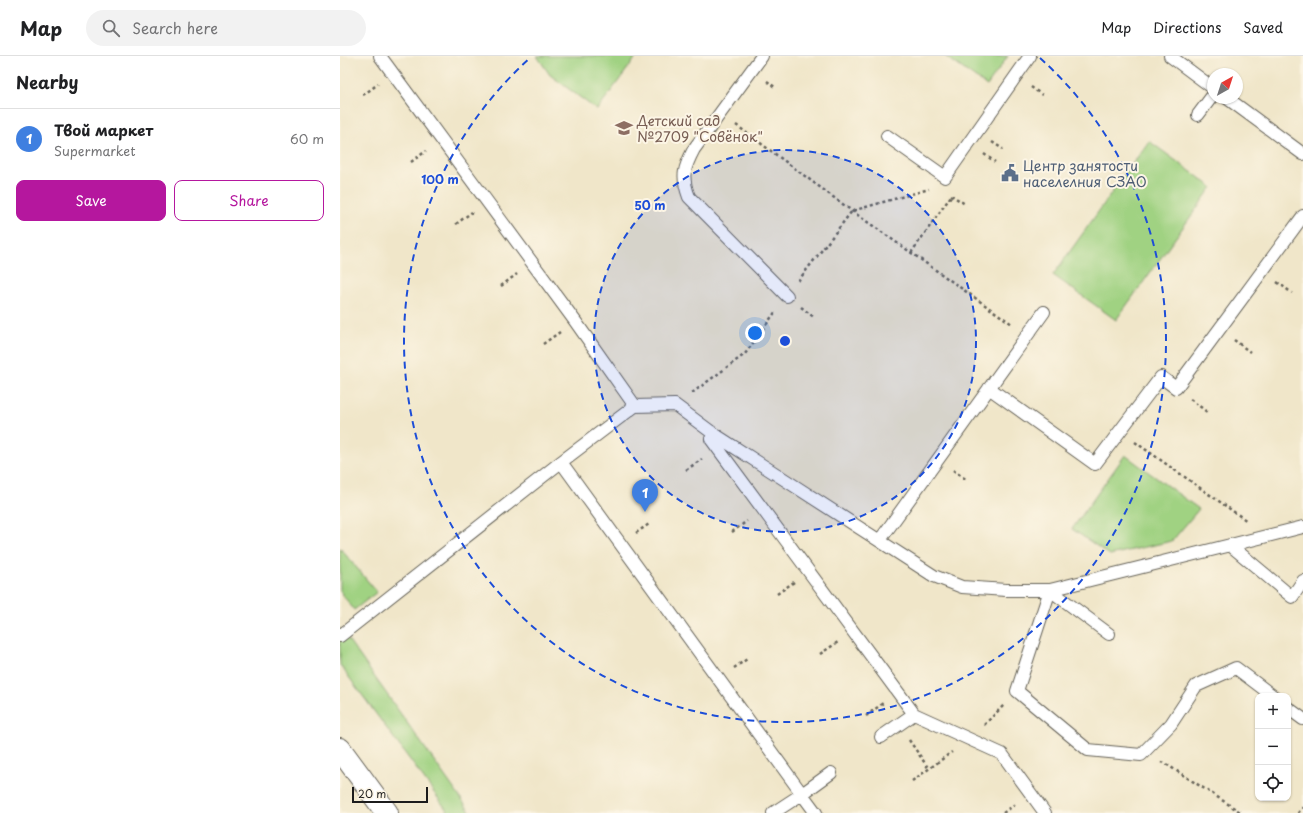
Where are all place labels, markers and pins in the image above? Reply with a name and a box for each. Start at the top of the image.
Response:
place label: Детский сад №2709 "Совёнок" [636,110,763,147]
school or university icon: Детский сад №2709 "Совёнок" [614,118,634,138]
place label: Центр занятости населелния СЗАО [1023,155,1147,192]
public building icon: Центр занятости населелния СЗАО [1000,163,1020,183]
centre of rings [778,334,792,348]
pin: 1 [632,479,658,512]

